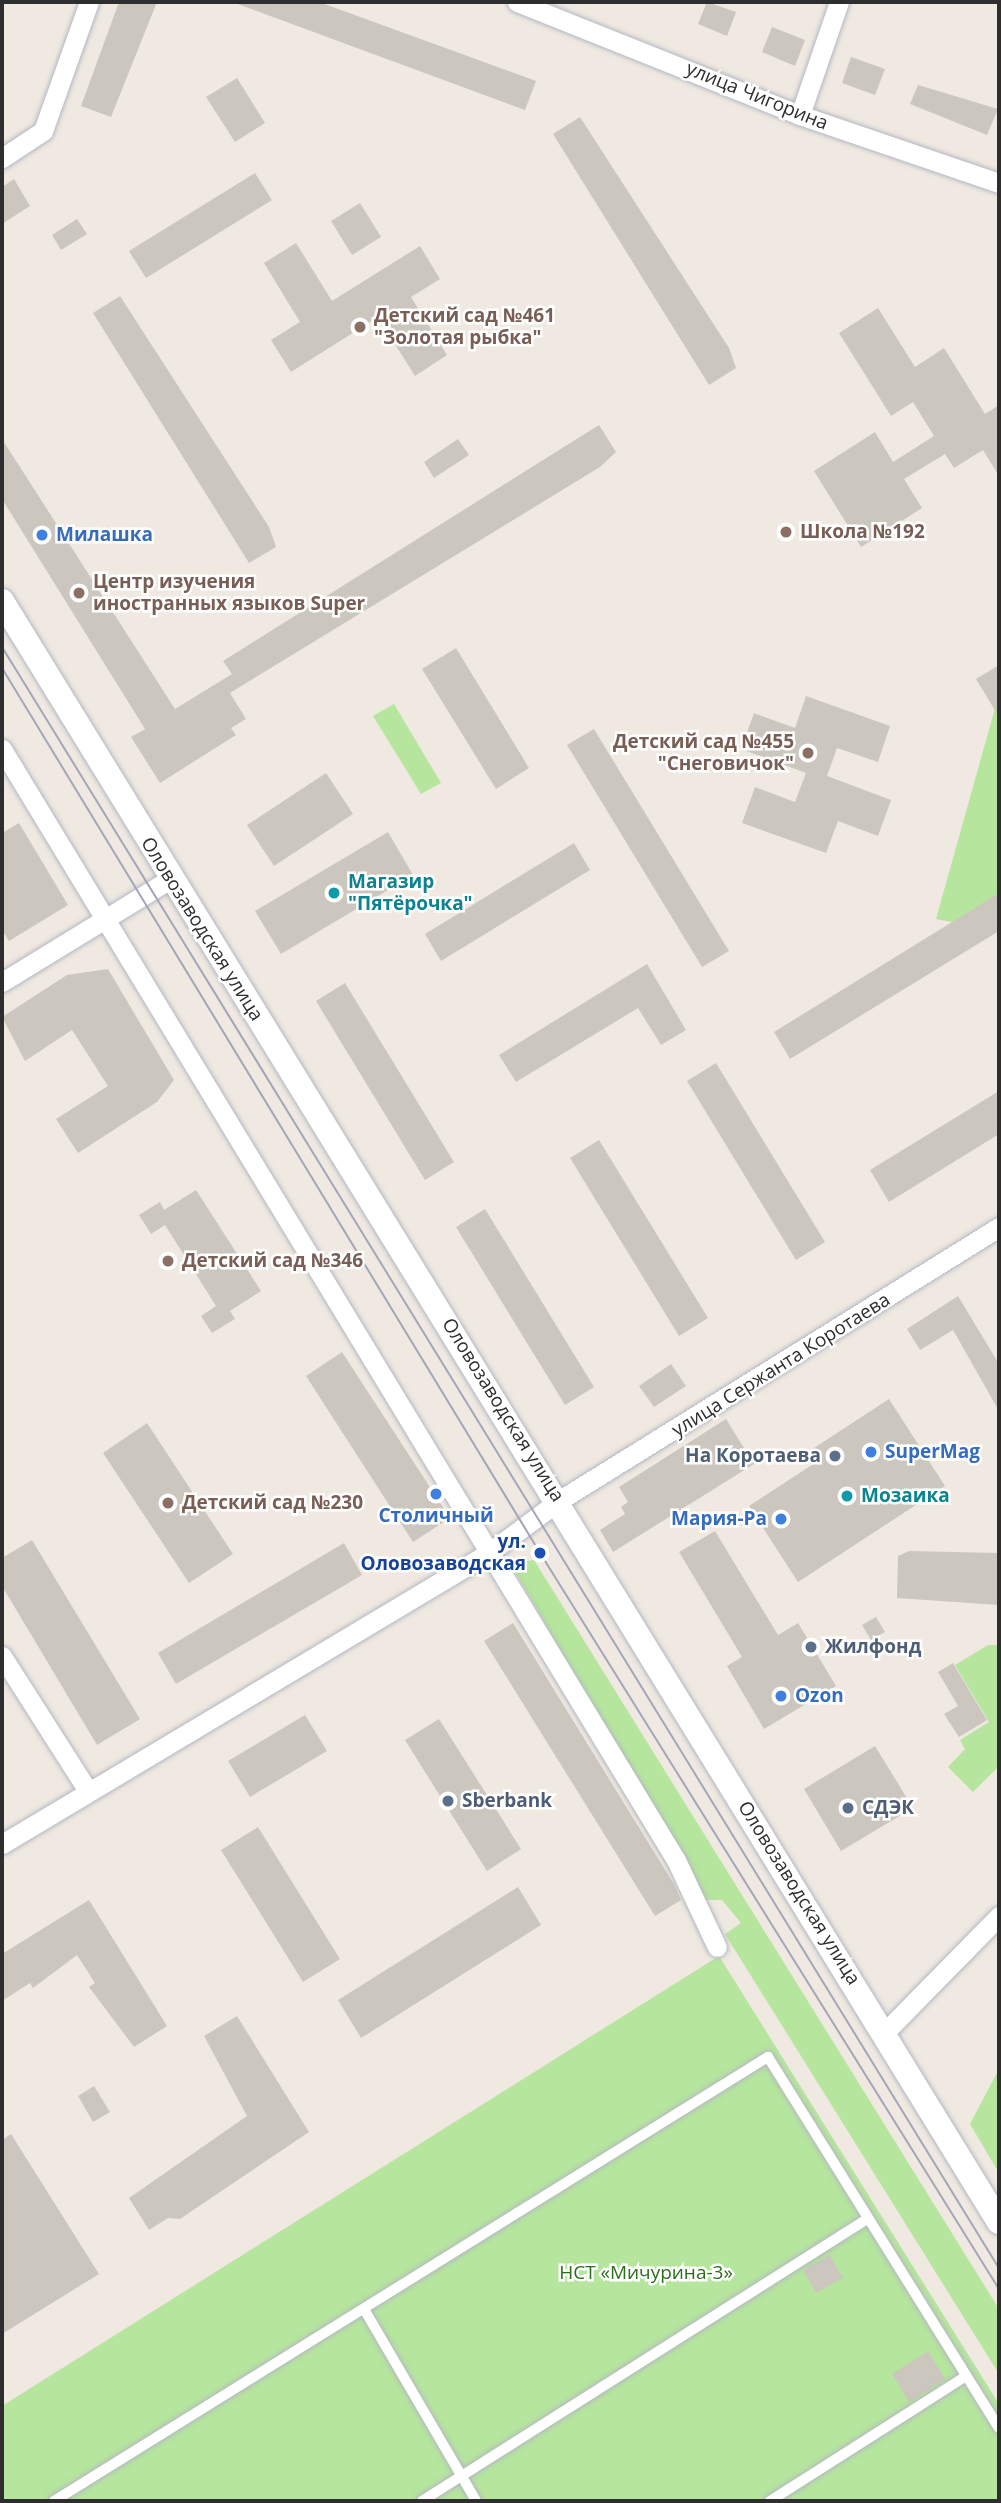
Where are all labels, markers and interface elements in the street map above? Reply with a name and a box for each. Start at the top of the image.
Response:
street label: улица Чигорина [683,57,831,135]
place label: Детский сад №461 "Золотая рыбка" [374,305,555,349]
marker: Детский сад №461 "Золотая рыбка" [352,319,368,335]
place label: Школа №192 [800,521,925,543]
place label: Милашка [56,524,153,546]
marker: Школа №192 [778,524,794,540]
marker: Милашка [34,527,50,543]
place label: Центр изучения иностранных языков Super [93,571,365,615]
marker: Центр изучения иностранных языков Super [71,585,87,601]
place label: Детский сад №455 "Снеговичок" [613,731,794,775]
marker: Детский сад №455 "Снеговичок" [800,745,816,761]
street label: Оловозаводская улица [136,833,268,1025]
place label: Магазир "Пятёрочка" [348,871,473,915]
marker: Магазир "Пятёрочка" [326,885,342,901]
place label: Детский сад №346 [182,1250,363,1272]
marker: Детский сад №346 [160,1253,176,1269]
street label: улица Сержанта Коротаева [668,1288,894,1442]
street label: Оловозаводская улица [437,1314,569,1506]
place label: SuperMag [885,1441,980,1463]
marker: SuperMag [863,1444,879,1460]
place label: На Коротаева [685,1445,821,1467]
marker: На Коротаева [827,1448,843,1464]
place label: Мозаика [861,1485,950,1507]
marker: Столичный [428,1486,444,1502]
marker: Мозаика [839,1488,855,1504]
place label: Детский сад №230 [182,1492,363,1514]
marker: Детский сад №230 [160,1495,176,1511]
place label: Столичный [378,1505,494,1527]
place label: Мария-Ра [671,1508,767,1530]
marker: Мария-Ра [773,1511,789,1527]
place label: ул. Оловозаводская [361,1531,526,1575]
marker: ул. Оловозаводская [532,1545,548,1561]
place label: Жилфонд [825,1636,921,1658]
marker: Жилфонд [803,1639,819,1655]
place label: Ozon [795,1685,844,1707]
marker: Ozon [773,1688,789,1704]
place label: Sberbank [462,1790,552,1812]
marker: Sberbank [440,1793,456,1809]
street label: Оловозаводская улица [733,1797,865,1989]
place label: СДЭК [862,1797,914,1819]
marker: СДЭК [840,1800,856,1816]
park label: НСТ «Мичурина-3» [559,2262,733,2284]

